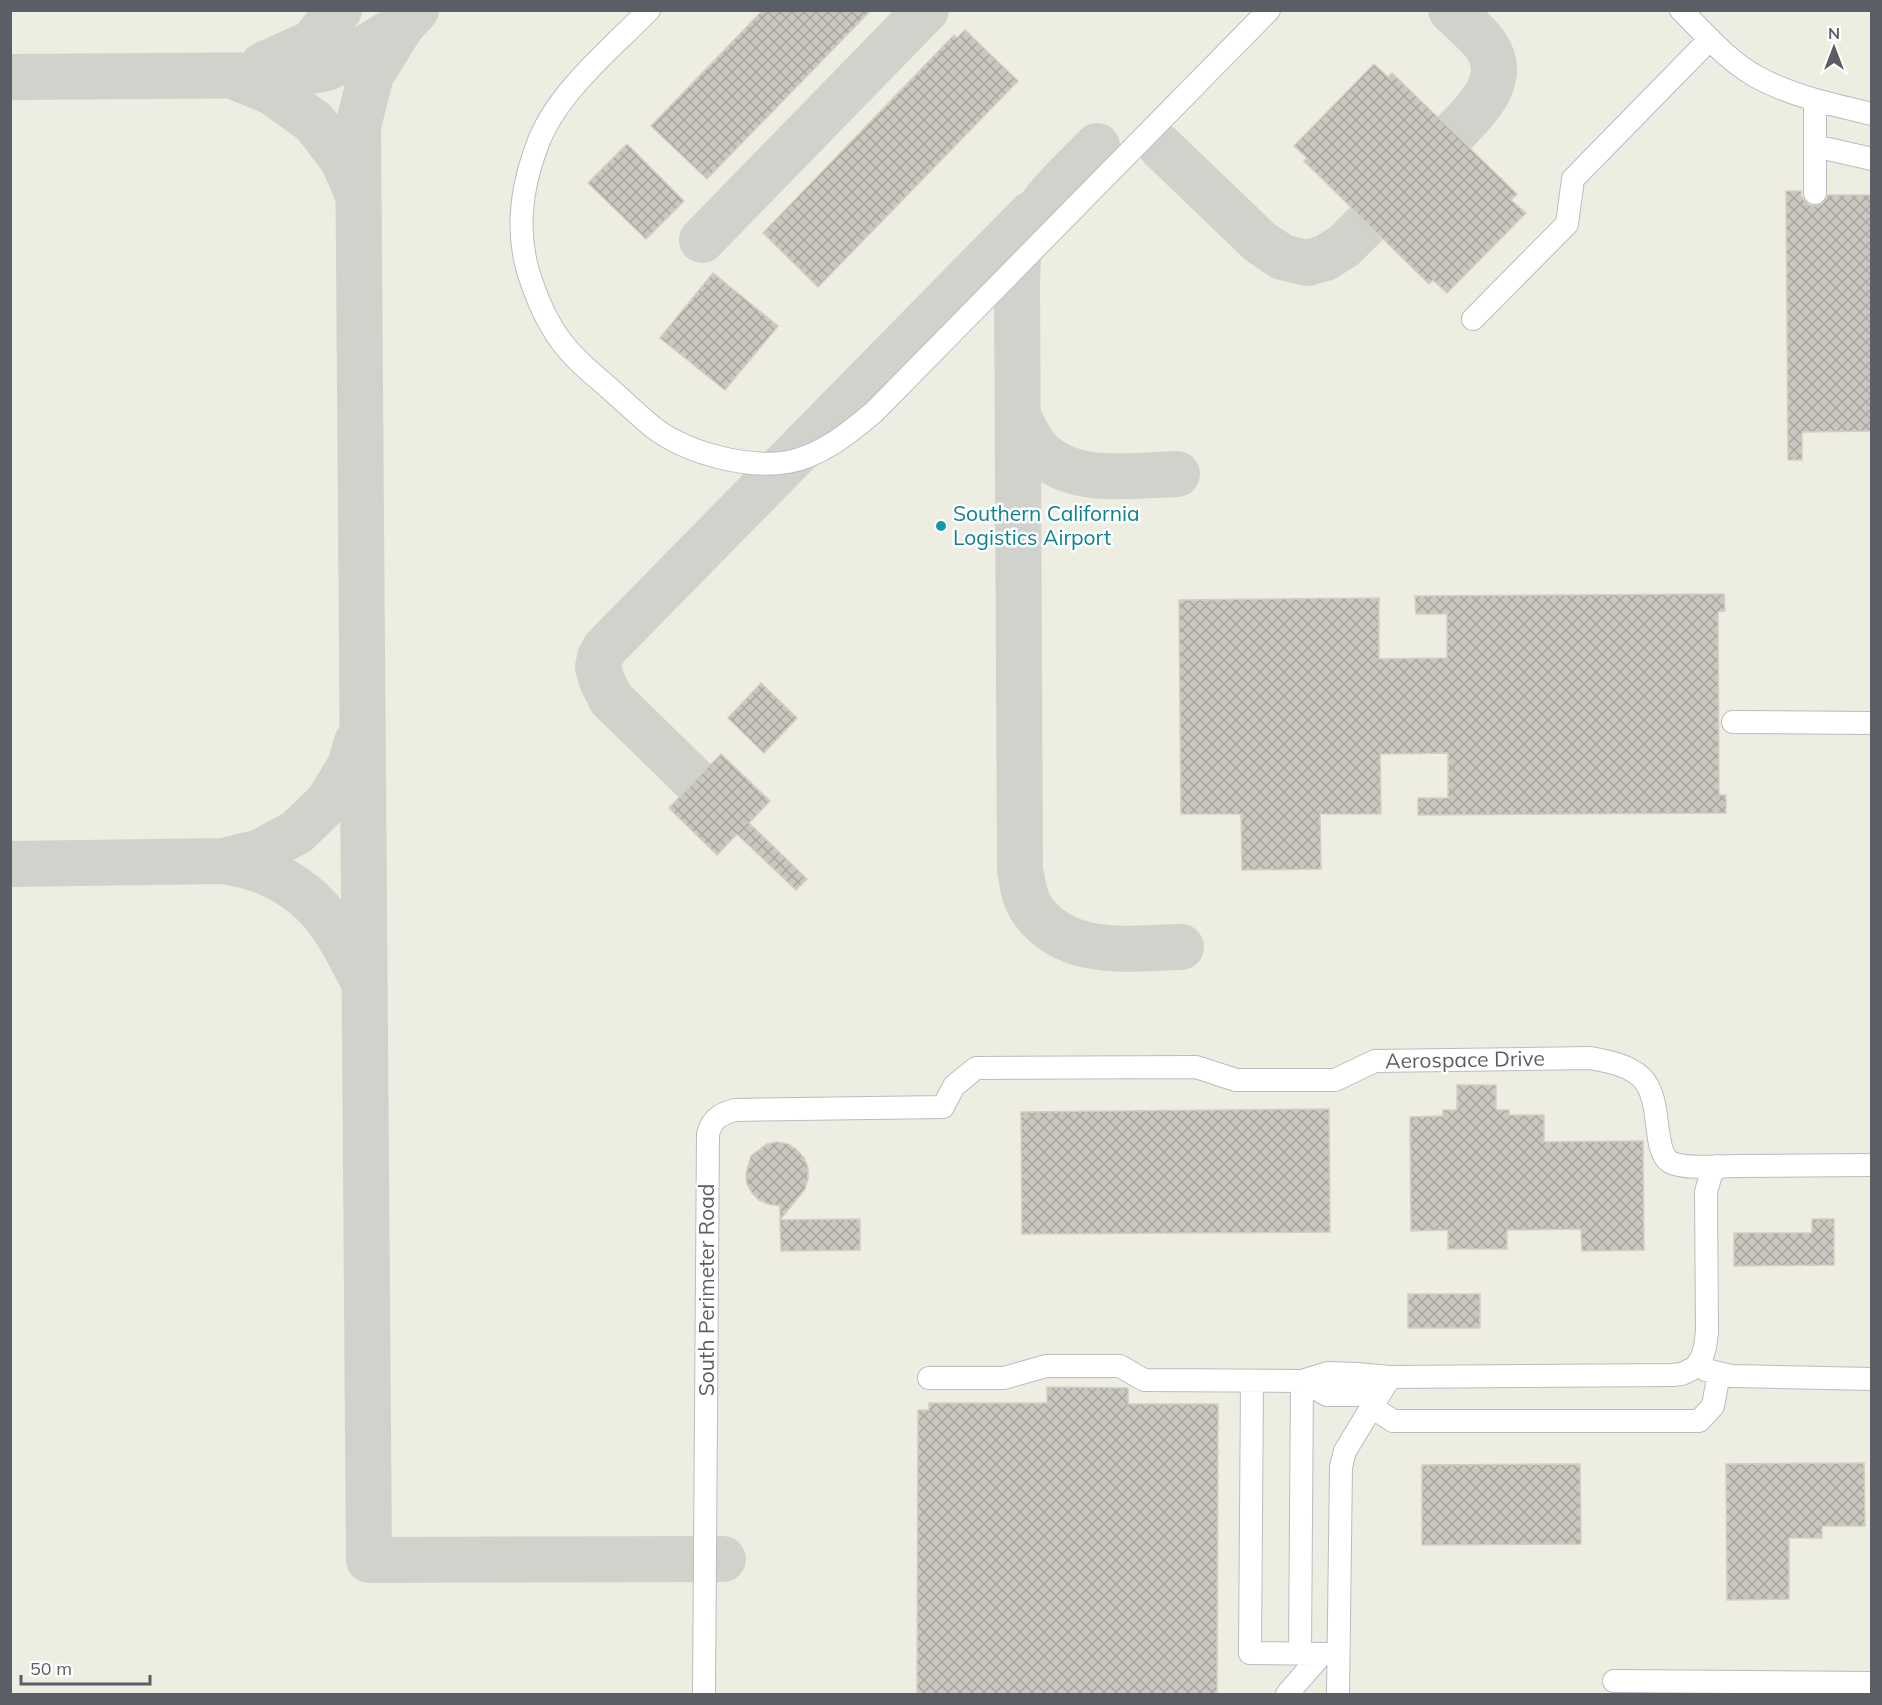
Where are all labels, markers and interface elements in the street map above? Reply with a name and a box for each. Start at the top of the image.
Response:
north arrow [1804,18,1864,78]
text: N [1828,23,1840,43]
place label: Southern California Logistics Airport [953,500,1140,550]
marker: Southern California Logistics Airport [934,519,948,533]
street label: Aerospace Drive [1385,1045,1545,1073]
street label: South Perimeter Road [693,1184,719,1396]
scale bar [21,1648,150,1686]
text: 50 m [30,1657,72,1680]

